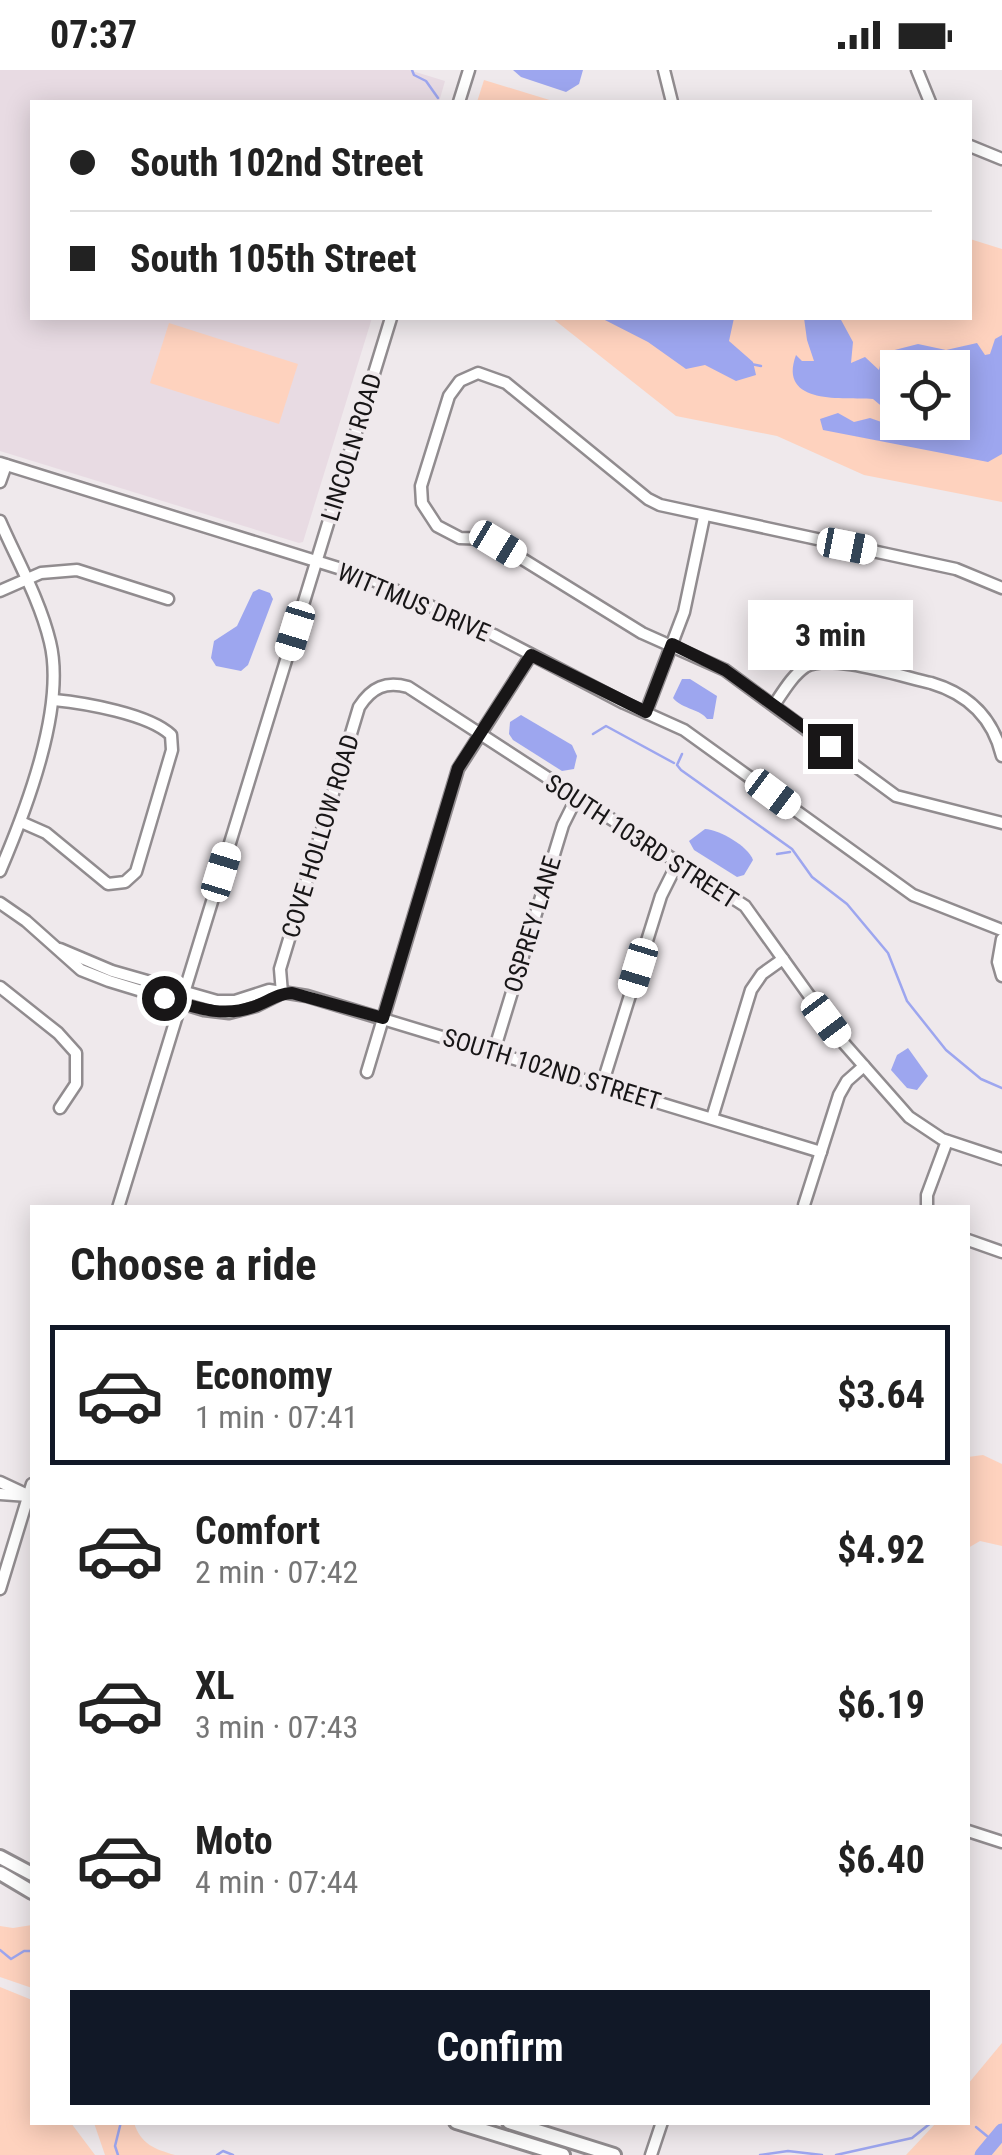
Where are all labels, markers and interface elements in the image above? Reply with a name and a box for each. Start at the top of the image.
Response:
text: 07:37 [50,13,137,57]
text: South 102nd Street [130,141,424,185]
text: South 105th Street [130,237,416,281]
map controls [880,350,970,440]
button: locate [880,350,970,440]
street label: LINCOLN ROAD [315,370,388,524]
car [465,516,531,572]
car [815,526,879,566]
street label: WITTMUS DRIVE [333,557,494,648]
car [272,598,318,664]
callout: 3 min [748,601,912,671]
text: 3 min [795,616,866,654]
route end [808,724,853,769]
street label: COVE HOLLOW ROAD [276,731,365,941]
car [740,764,806,824]
street label: SOUTH 103RD STREET [540,768,744,915]
car [198,839,244,905]
street label: OSPREY LANE [498,853,567,996]
car [615,935,661,1001]
route start [142,976,187,1021]
car [796,987,856,1053]
street label: SOUTH 102ND STREET [439,1023,664,1116]
text: Choose a ride [70,1238,317,1291]
icon: car [75,1350,165,1440]
text: Economy [195,1354,332,1398]
text: $3.64 [837,1373,925,1417]
text: 1 min · 07:41 [195,1398,358,1436]
icon: car [75,1505,165,1595]
text: Comfort [195,1509,320,1553]
text: $4.92 [837,1528,925,1572]
text: 2 min · 07:42 [195,1553,358,1591]
icon: car [75,1660,165,1750]
text: XL [195,1664,234,1708]
text: $6.19 [837,1683,925,1727]
text: 3 min · 07:43 [195,1708,358,1746]
icon: car [75,1815,165,1905]
text: Moto [195,1819,273,1863]
text: $6.40 [837,1838,925,1882]
text: 4 min · 07:44 [195,1863,358,1901]
button: Confirm [70,1990,930,2105]

